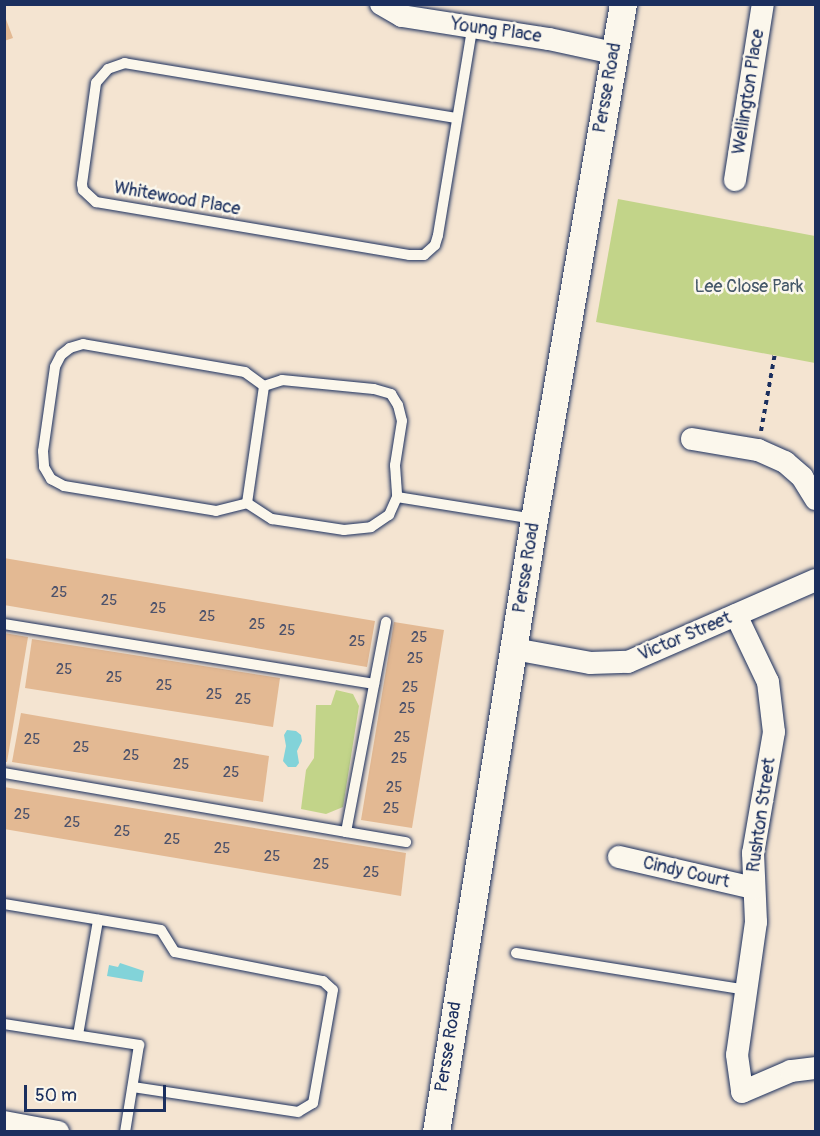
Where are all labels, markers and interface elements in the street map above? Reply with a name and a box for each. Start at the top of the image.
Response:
street label: Young Place [449,14,543,48]
street label: Wellington Place [728,28,770,156]
street label: Persse Road [589,41,627,135]
street label: Whitewood Place [112,177,242,221]
park label: Lee Close Park [694,276,804,298]
street label: Persse Road [509,521,545,615]
house number: 25 [51,584,67,602]
house number: 25 [101,592,117,610]
house number: 25 [150,600,166,618]
house number: 25 [199,608,215,626]
street label: Victor Street [635,608,735,666]
house number: 25 [249,616,265,634]
house number: 25 [279,622,295,640]
house number: 25 [411,629,427,647]
house number: 25 [349,633,365,651]
house number: 25 [407,650,423,668]
house number: 25 [56,661,72,679]
house number: 25 [106,669,122,687]
house number: 25 [156,677,172,695]
house number: 25 [402,679,418,697]
house number: 25 [206,686,222,704]
house number: 25 [235,691,251,709]
house number: 25 [399,700,415,718]
house number: 25 [394,729,410,747]
house number: 25 [24,731,40,749]
house number: 25 [73,739,89,757]
house number: 25 [123,747,139,765]
house number: 25 [391,750,407,768]
house number: 25 [173,756,189,774]
street label: Rushton Street [743,756,781,874]
house number: 25 [223,764,239,782]
house number: 25 [386,779,402,797]
house number: 25 [383,800,399,818]
house number: 25 [14,806,30,824]
house number: 25 [64,814,80,832]
house number: 25 [114,823,130,841]
house number: 25 [164,831,180,849]
house number: 25 [214,840,230,858]
house number: 25 [264,848,280,866]
street label: Cindy Court [641,853,731,893]
house number: 25 [313,856,329,874]
house number: 25 [363,864,379,882]
street label: Persse Road [431,1000,467,1094]
scale bar [27,1073,170,1111]
text: 50 m [35,1084,77,1107]

